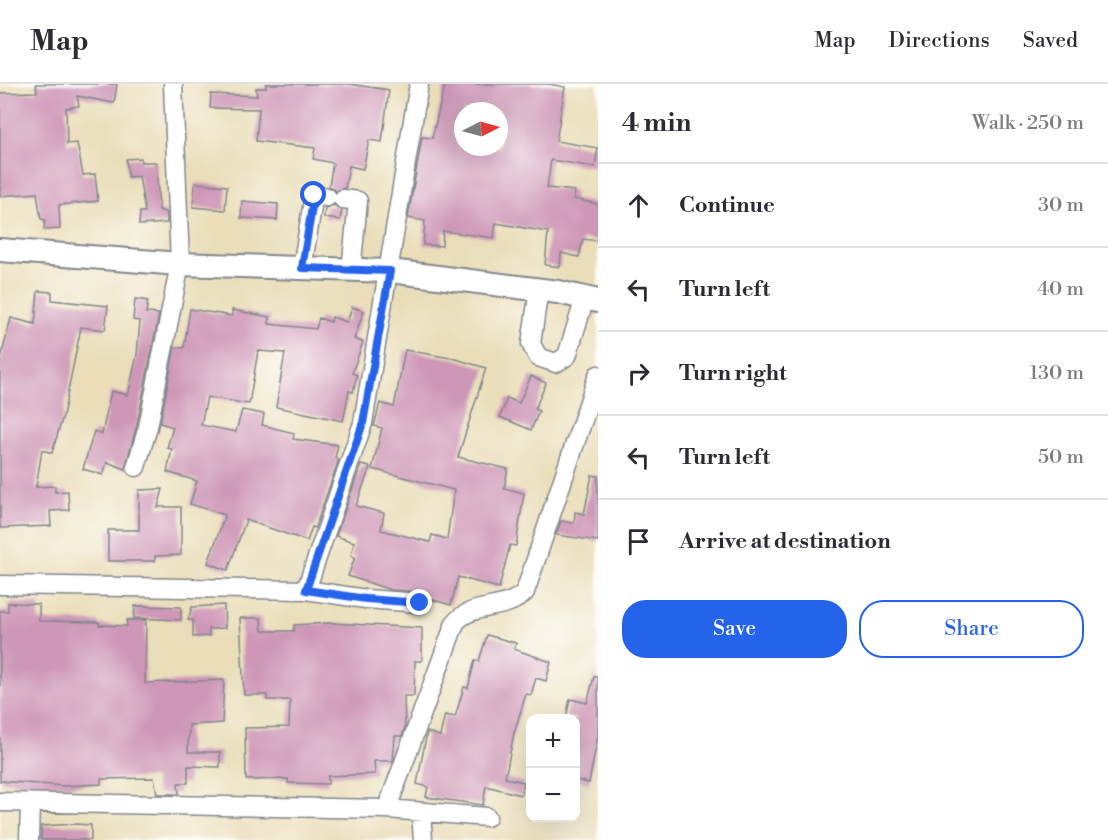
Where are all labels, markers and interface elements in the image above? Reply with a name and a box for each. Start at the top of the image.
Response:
text: Map [30,24,89,59]
text: Map [814,28,856,54]
text: Directions [889,28,990,54]
text: Saved [1023,28,1078,54]
north arrow [454,102,508,156]
text: 4 min [622,107,692,139]
text: Walk · 250 m [972,111,1084,136]
route start [300,181,326,207]
icon: ahead [622,189,655,222]
text: Continue [679,192,775,219]
text: 30 m [1038,193,1084,218]
icon: left [622,273,655,306]
text: Turn left [679,276,770,303]
text: 40 m [1037,277,1084,302]
icon: right [622,357,655,390]
text: Turn right [679,360,787,387]
text: 130 m [1029,361,1084,386]
icon: left [622,441,655,474]
text: Turn left [679,444,770,471]
text: 50 m [1038,445,1084,470]
icon: arrive [622,525,655,558]
text: Arrive at destination [679,528,891,555]
route end [406,589,432,615]
button: Save [622,600,847,658]
button: Share [859,600,1084,658]
map controls [526,714,580,822]
button: + [526,714,580,768]
button: − [526,768,580,822]

